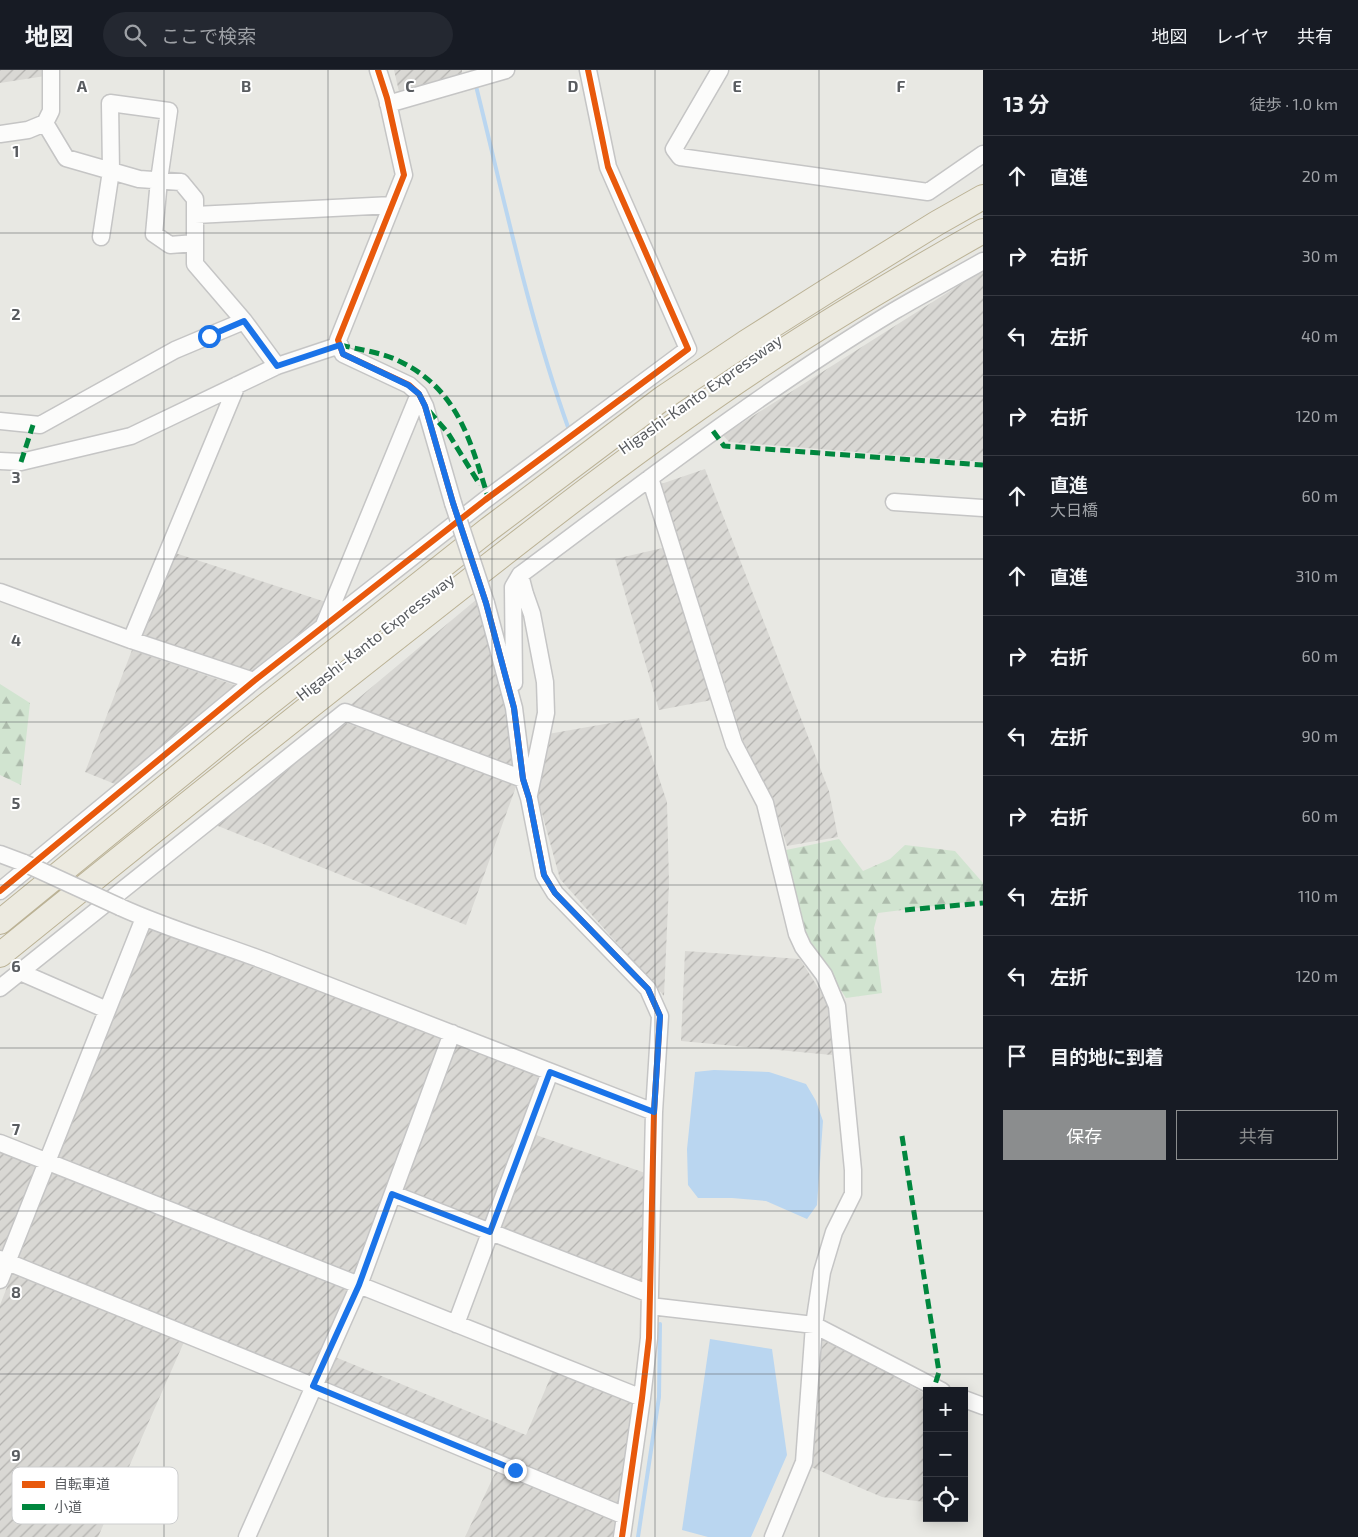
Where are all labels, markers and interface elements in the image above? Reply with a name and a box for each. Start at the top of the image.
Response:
search box [103,12,453,57]
text: 地図 [25,21,73,50]
icon: search [121,21,149,49]
text: ここで検索 [161,24,256,47]
text: 地図 [1152,25,1188,47]
text: レイヤ [1216,25,1269,47]
text: 共有 [1297,25,1333,47]
text: A [77,76,88,95]
text: B [241,76,251,95]
text: C [405,76,415,95]
text: D [568,76,579,95]
text: E [732,76,742,95]
text: F [897,76,906,95]
text: 13 分 [1003,91,1050,116]
text: 徒歩 · 1.0 km [1250,94,1338,113]
text: 1 [13,141,19,160]
icon: ahead [1003,162,1031,190]
text: 直進 [1050,165,1088,188]
text: 20 m [1302,166,1338,185]
icon: right [1003,242,1031,270]
text: 右折 [1050,245,1088,268]
text: 30 m [1302,246,1338,265]
text: 2 [11,304,21,323]
icon: left [1003,322,1031,350]
route start [198,325,221,348]
text: 左折 [1050,325,1088,348]
text: 40 m [1301,326,1338,345]
street label: Higashi-Kanto Expressway [614,329,786,457]
icon: right [1003,402,1031,430]
text: 右折 [1050,405,1088,428]
text: 120 m [1295,406,1338,425]
text: 3 [11,467,21,486]
text: 直進 [1050,473,1088,496]
icon: ahead [1003,482,1031,510]
text: 60 m [1302,486,1338,505]
text: 大日橋 [1050,500,1098,519]
icon: ahead [1003,562,1031,590]
text: 直進 [1050,565,1088,588]
text: 310 m [1296,566,1338,585]
street label: Higashi-Kanto Expressway [292,569,458,704]
text: 4 [11,630,21,649]
icon: right [1003,642,1031,670]
text: 右折 [1050,645,1088,668]
text: 60 m [1302,646,1338,665]
icon: left [1003,722,1031,750]
text: 左折 [1050,725,1088,748]
text: 90 m [1302,726,1338,745]
text: 5 [12,793,21,812]
icon: right [1003,802,1031,830]
text: 右折 [1050,805,1088,828]
text: 60 m [1302,806,1338,825]
icon: left [1003,882,1031,910]
text: 左折 [1050,885,1088,908]
text: 110 m [1298,886,1338,905]
text: 6 [11,956,21,975]
icon: left [1003,962,1031,990]
text: 左折 [1050,965,1088,988]
text: 120 m [1295,966,1338,985]
icon: arrive [1003,1042,1031,1070]
text: 目的地に到着 [1050,1045,1164,1068]
button: 保存 [1003,1110,1166,1160]
button: 共有 [1176,1110,1338,1160]
text: 7 [12,1119,21,1138]
text: 8 [11,1282,21,1301]
map controls [923,1387,968,1522]
button: + [923,1387,968,1432]
button: − [923,1432,968,1477]
text: 9 [11,1445,21,1464]
route end [504,1459,527,1482]
legend [12,1467,178,1524]
text: 自転車道 [54,1475,110,1492]
button: locate [923,1477,968,1522]
text: 小道 [54,1498,82,1515]

